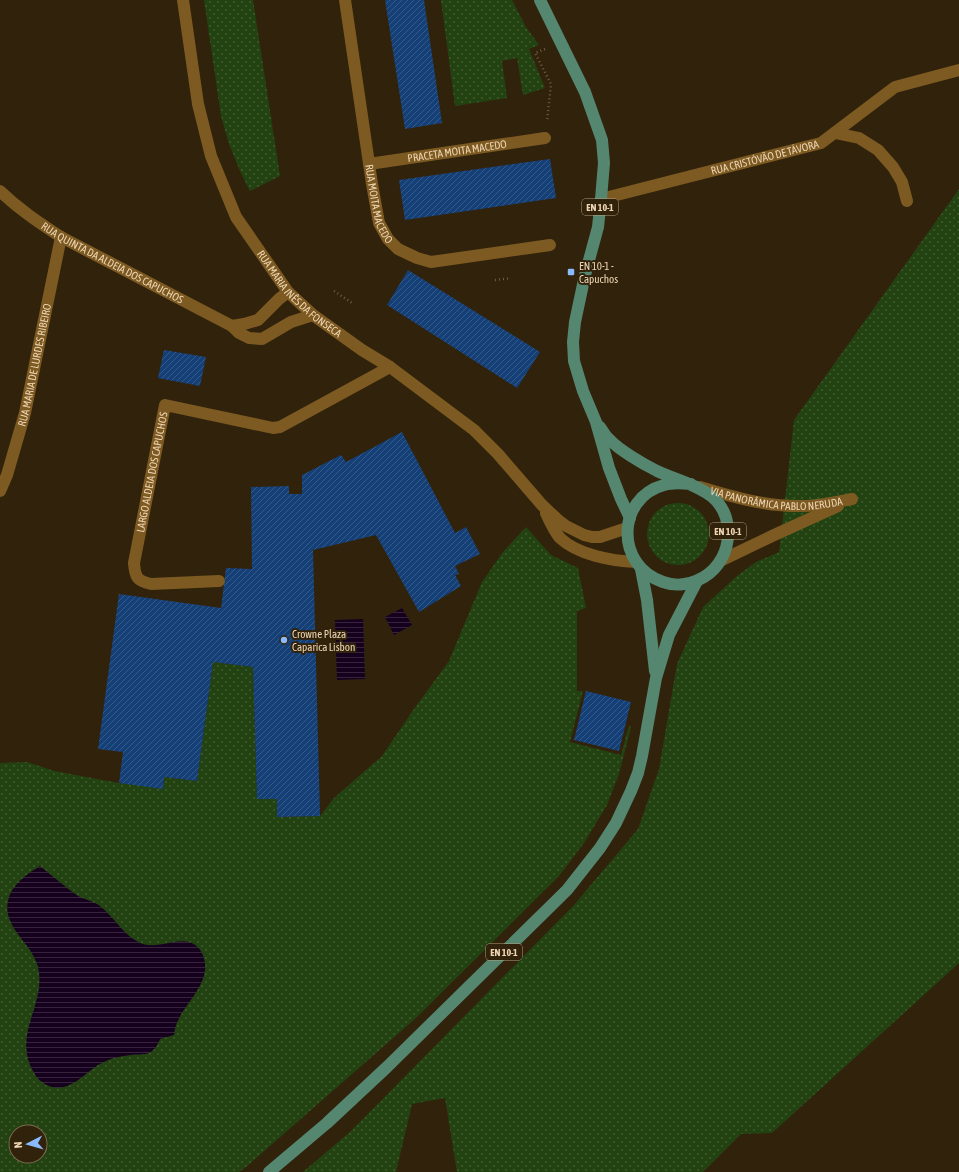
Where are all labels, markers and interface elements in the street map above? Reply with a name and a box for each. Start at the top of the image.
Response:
street label: PRACETA MOITA MACEDO [407,138,507,164]
street label: RUA CRISTÓVÃO DE TÁVORA [710,138,821,177]
street label: RUA MOITA MACEDO [363,163,395,246]
road number: EN 10-1 [582,199,618,215]
street label: RUA QUINTA DA ALDEIA DOS CAPUCHOS [39,220,186,306]
street label: RUA MARIA INÊS DA FONSECA [255,248,344,340]
place label: EN 10-1 - Capuchos [579,260,618,285]
marker: EN 10-1 - Capuchos [566,267,576,277]
street label: RUA MARIA DE LURDES RIBEIRO [15,302,53,428]
street label: LARGO ALDEIA DOS CAPUCHOS [134,411,170,533]
street label: VIA PANORÂMICA PABLO NERUDA [709,484,844,512]
road number: EN 10-1 [710,523,746,539]
place label: Crowne Plaza Caparica Lisbon [292,628,355,653]
marker: Crowne Plaza Caparica Lisbon [279,635,289,645]
road number: EN 10-1 [486,944,522,960]
north arrow [8,1124,48,1164]
text: N [12,1141,24,1149]

